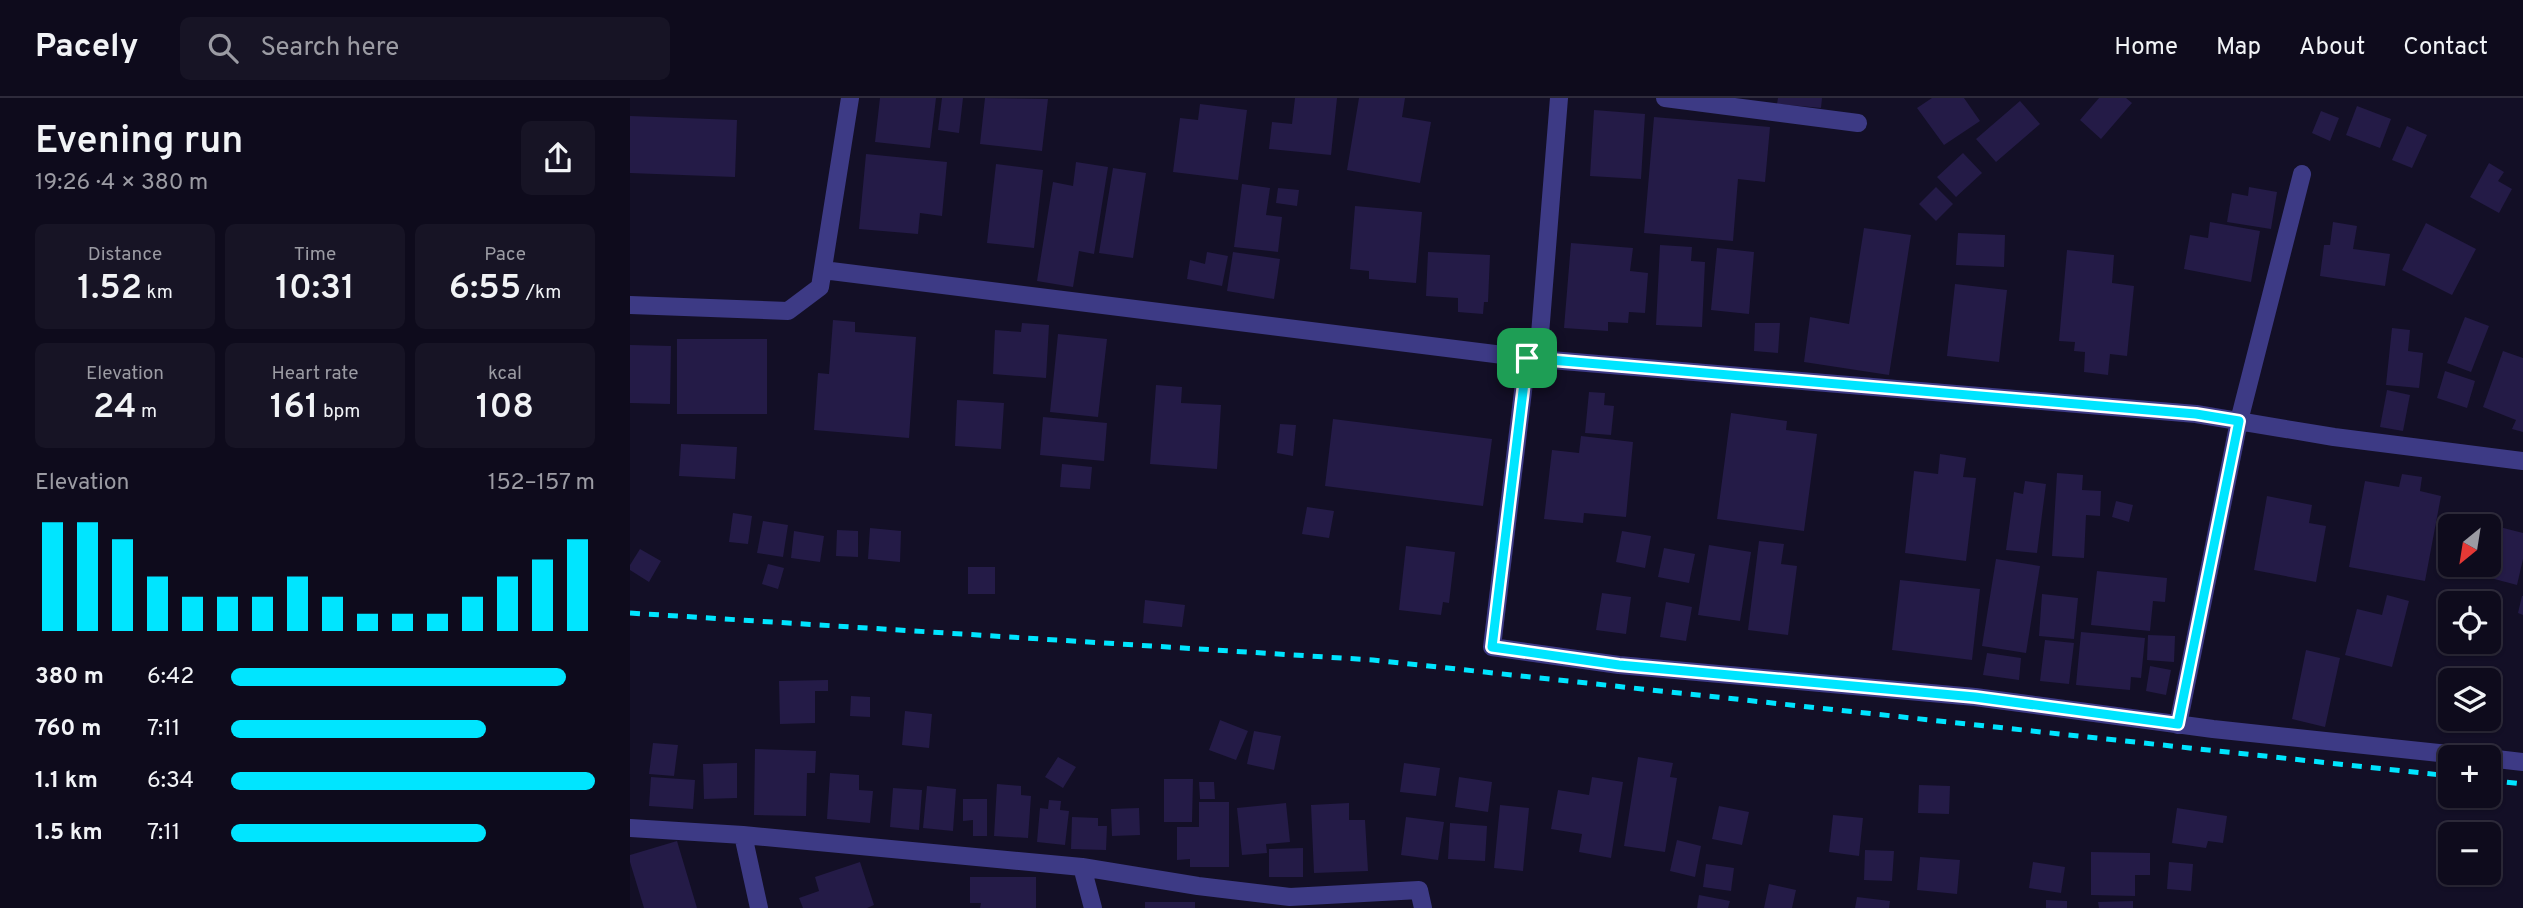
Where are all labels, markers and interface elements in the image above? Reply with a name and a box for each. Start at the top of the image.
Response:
search box [180,17,670,80]
text: Pacely [35,27,138,69]
icon: search [204,29,242,67]
text: Search here [260,32,399,65]
text: Home [2114,33,2178,63]
text: Map [2216,33,2261,63]
text: About [2299,33,2365,63]
text: Contact [2403,33,2488,63]
text: Evening run [35,118,243,167]
button: share [521,121,595,195]
text: 19:26 · 4 × 380 m [35,169,208,198]
text: Distance [88,243,162,267]
text: Time [294,243,336,267]
text: Pace [484,243,526,267]
text: 1.52 [77,267,142,311]
text: 10:31 [275,267,355,311]
text: 6:55 [449,267,521,311]
text: km [142,281,173,305]
text: /km [521,281,561,305]
pin [1497,328,1557,388]
icon: arrive [1508,339,1546,377]
text: Elevation [86,362,164,386]
text: Heart rate [272,362,358,386]
text: kcal [488,362,522,386]
text: 24 [93,386,136,430]
text: 161 [270,386,318,430]
text: 108 [476,386,534,430]
text: m [136,400,157,424]
text: bpm [318,400,360,424]
text: Elevation [35,469,130,498]
text: 152–157 m [488,469,595,498]
north arrow [2438,514,2501,578]
map controls [2438,514,2501,885]
button: locate [2438,591,2501,654]
text: 380 m [35,663,104,692]
text: 6:42 [147,663,194,692]
button: layers [2438,668,2501,731]
text: 760 m [35,715,101,744]
text: 7:11 [147,715,180,744]
button: + [2438,745,2501,808]
text: 1.1 km [35,767,98,796]
text: 6:34 [147,767,194,796]
text: 1.5 km [35,819,103,848]
text: 7:11 [147,819,180,848]
button: − [2438,822,2501,885]

